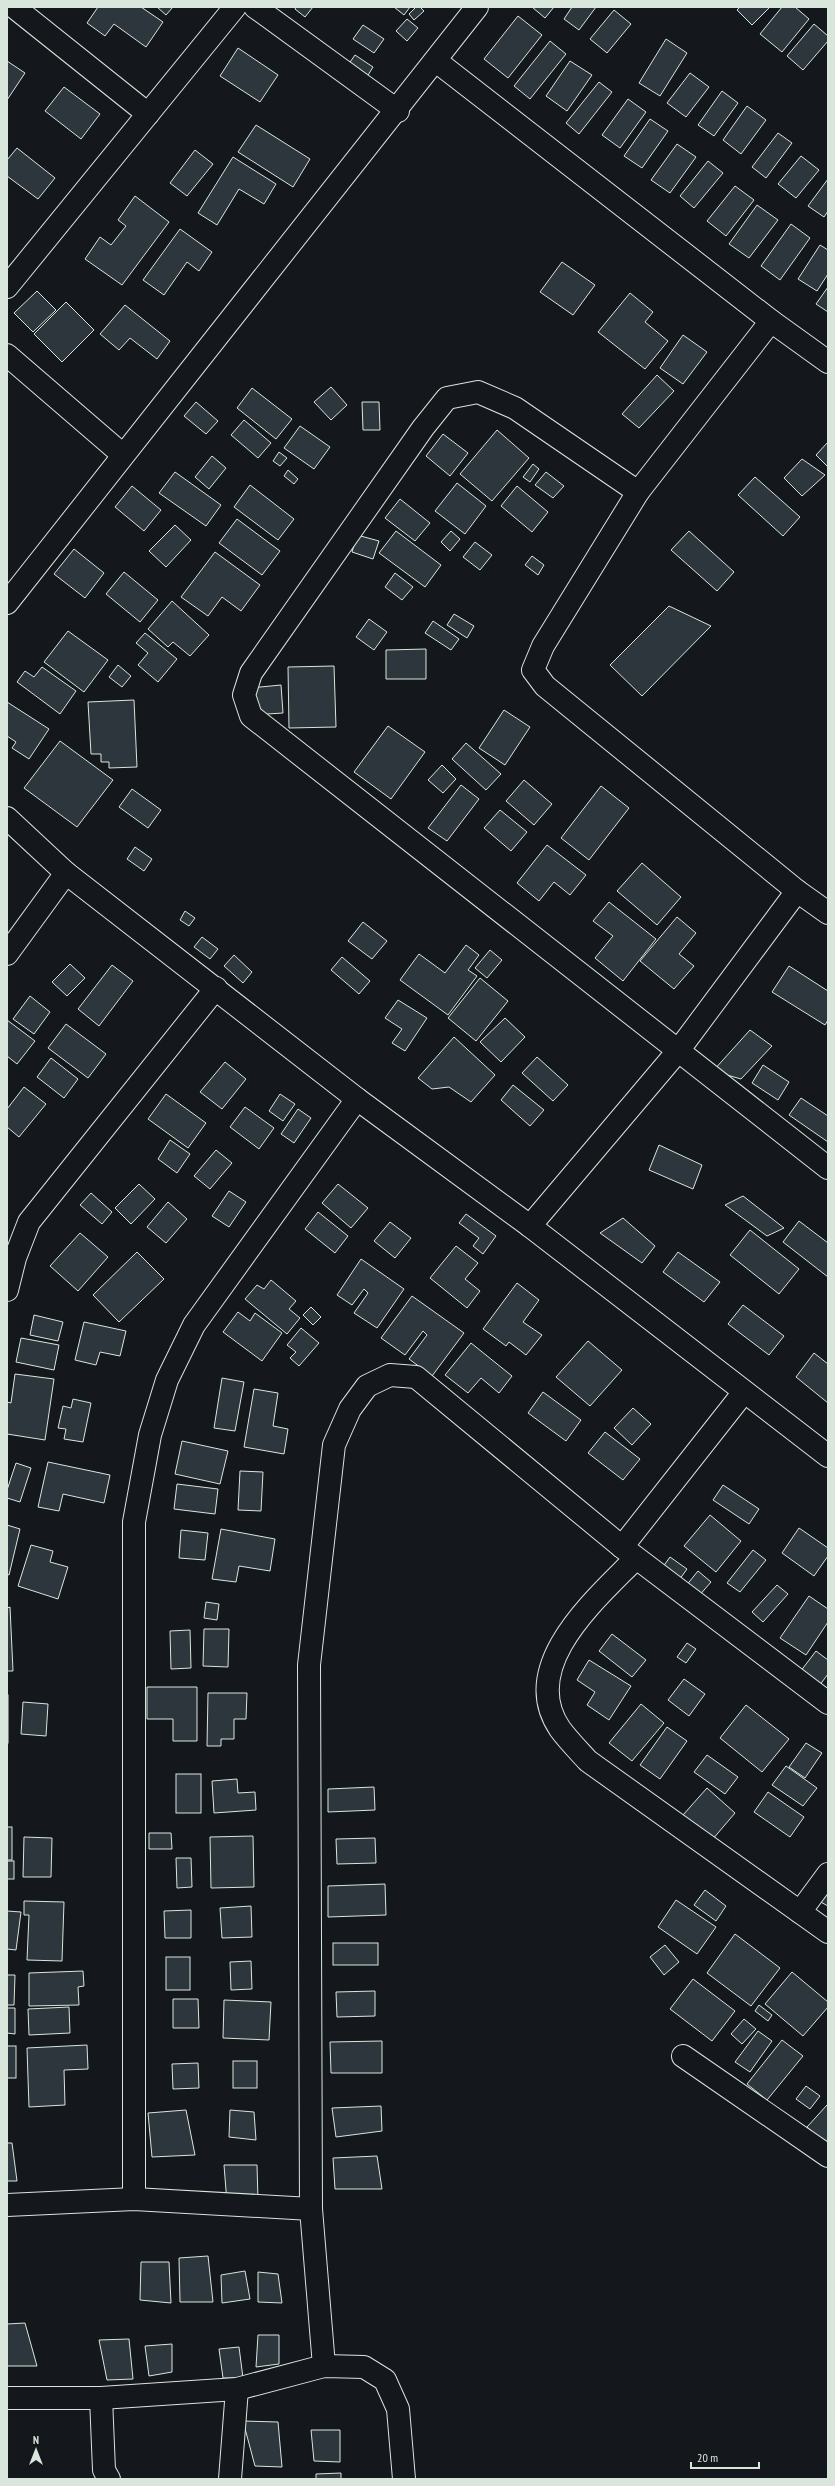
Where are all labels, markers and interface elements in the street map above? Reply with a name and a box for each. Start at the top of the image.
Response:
north arrow [16,2430,56,2470]
text: N [33,2433,39,2447]
scale bar [691,2444,759,2470]
text: 20 m [697,2450,718,2465]

